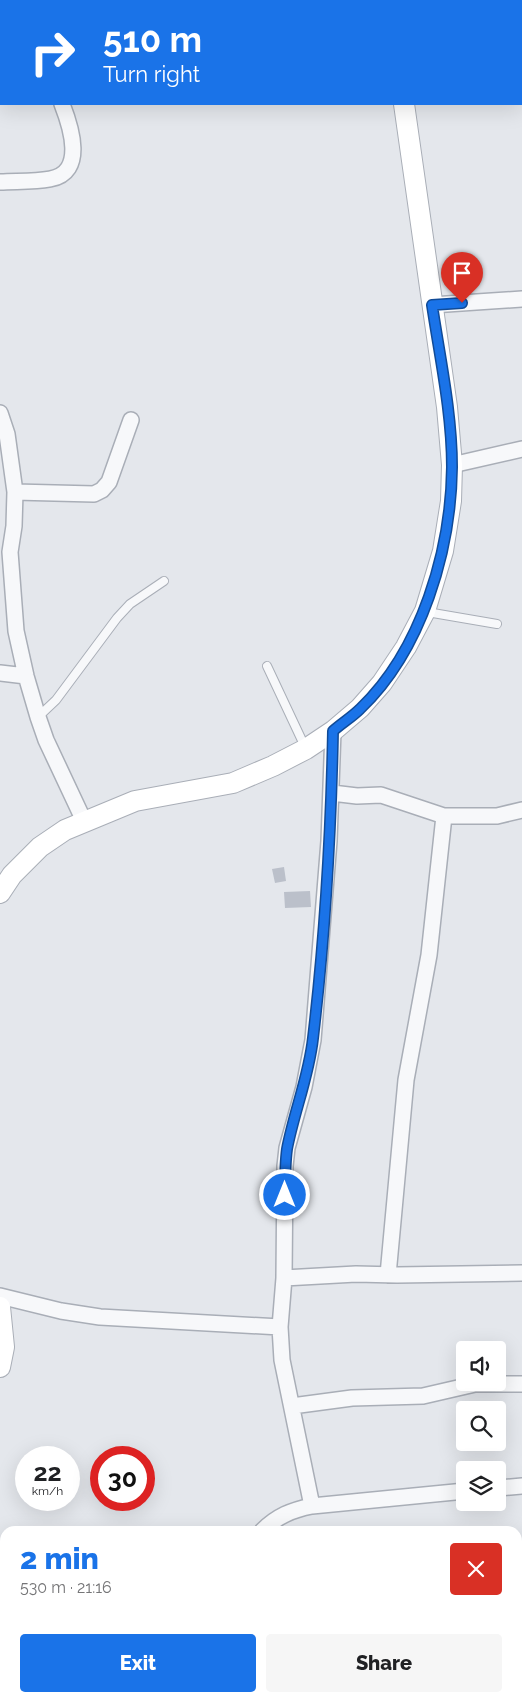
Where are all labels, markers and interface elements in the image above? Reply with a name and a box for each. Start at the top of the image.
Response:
text: 510 m [103,19,202,60]
icon: right [20,20,85,85]
text: Turn right [103,61,200,87]
pin [441,252,483,303]
icon: arrive [448,259,476,287]
position arrow [258,1168,310,1220]
map controls [456,1341,506,1511]
button: sound [456,1341,506,1391]
button: search [456,1401,506,1451]
speed limit sign: 30 [90,1446,155,1511]
text: 22 [33,1457,62,1487]
button: layers [456,1461,506,1511]
text: km/h [32,1484,63,1498]
text: 2 min [20,1541,99,1576]
button: close [450,1543,502,1595]
text: 530 m · 21:16 [20,1578,112,1597]
button: Exit [20,1634,256,1692]
button: Share [266,1634,502,1692]

